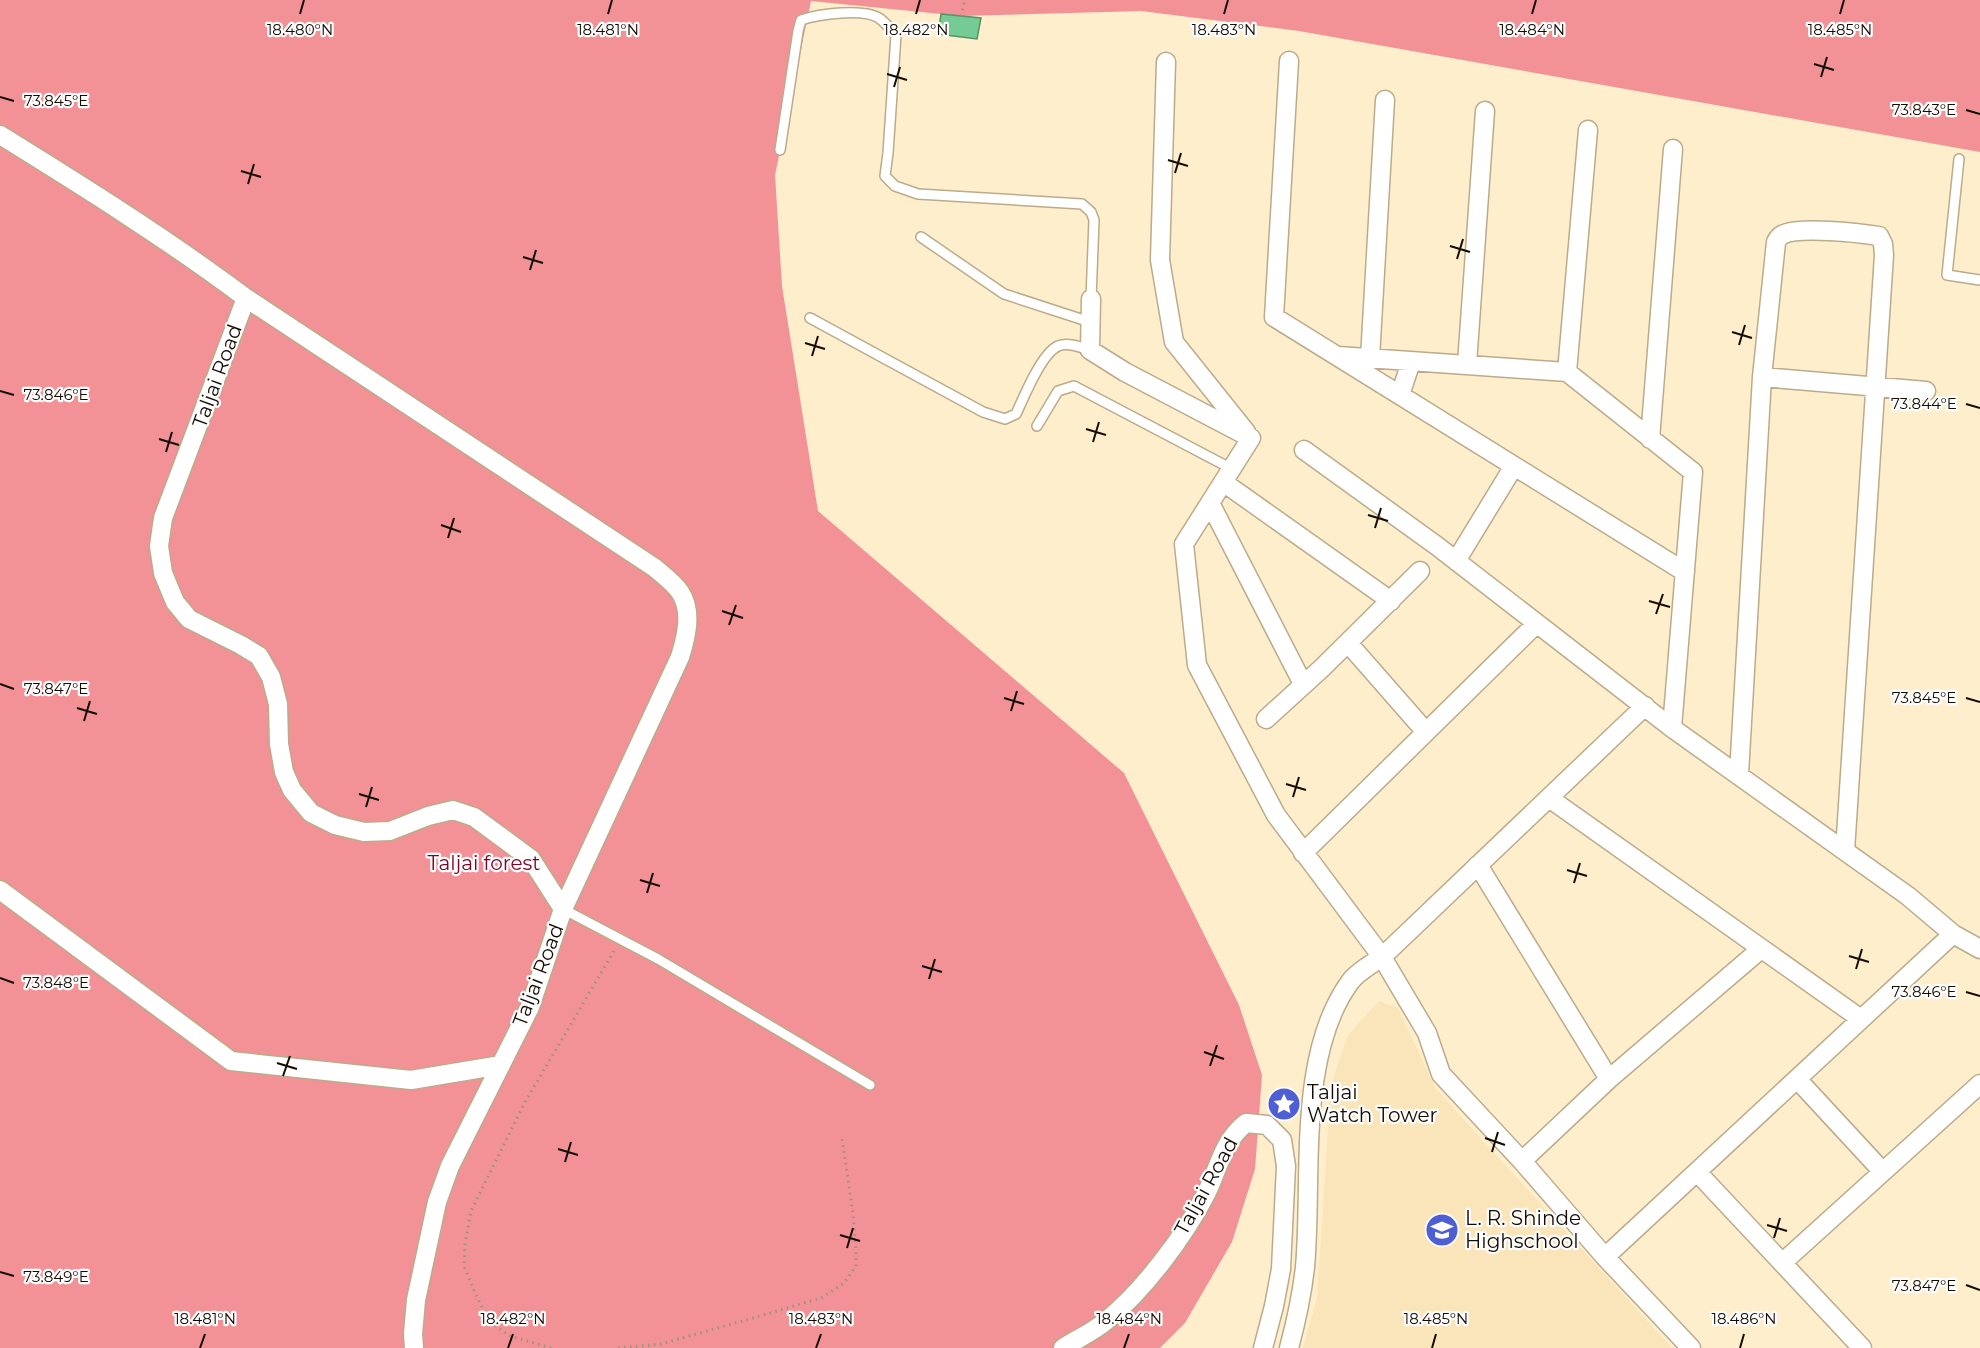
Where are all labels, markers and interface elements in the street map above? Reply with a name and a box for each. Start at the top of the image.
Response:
text: 18.480°N [267,20,333,39]
text: 18.481°N [577,20,639,39]
text: 18.482°N [884,20,948,39]
text: 18.483°N [1192,20,1256,39]
text: 18.484°N [1499,20,1565,39]
text: 18.485°N [1808,20,1872,39]
text: 73.845°E [24,91,88,110]
text: 73.843°E [1892,100,1956,119]
street label: Taljai Road [187,321,247,431]
text: 73.846°E [23,385,89,404]
text: 73.844°E [1891,394,1957,413]
text: 73.847°E [24,679,88,698]
text: 73.845°E [1892,688,1956,707]
park label: Taljai forest [428,851,540,875]
street label: Taljai Road [507,920,569,1030]
text: 73.848°E [23,973,89,992]
text: 73.846°E [1891,982,1957,1001]
place label: Taljai Watch Tower [1307,1080,1438,1127]
place icon: Taljai Watch Tower [1266,1086,1302,1122]
street label: Taljai Road [1169,1133,1243,1239]
place label: L. R. Shinde Highschool [1465,1206,1581,1253]
school or university icon: L. R. Shinde Highschool [1424,1212,1460,1248]
text: 73.849°E [23,1267,89,1286]
text: 73.847°E [1892,1276,1956,1295]
text: 18.481°N [174,1309,236,1328]
text: 18.482°N [481,1309,545,1328]
text: 18.483°N [789,1309,853,1328]
text: 18.484°N [1096,1309,1162,1328]
text: 18.485°N [1404,1309,1468,1328]
text: 18.486°N [1711,1309,1777,1328]

